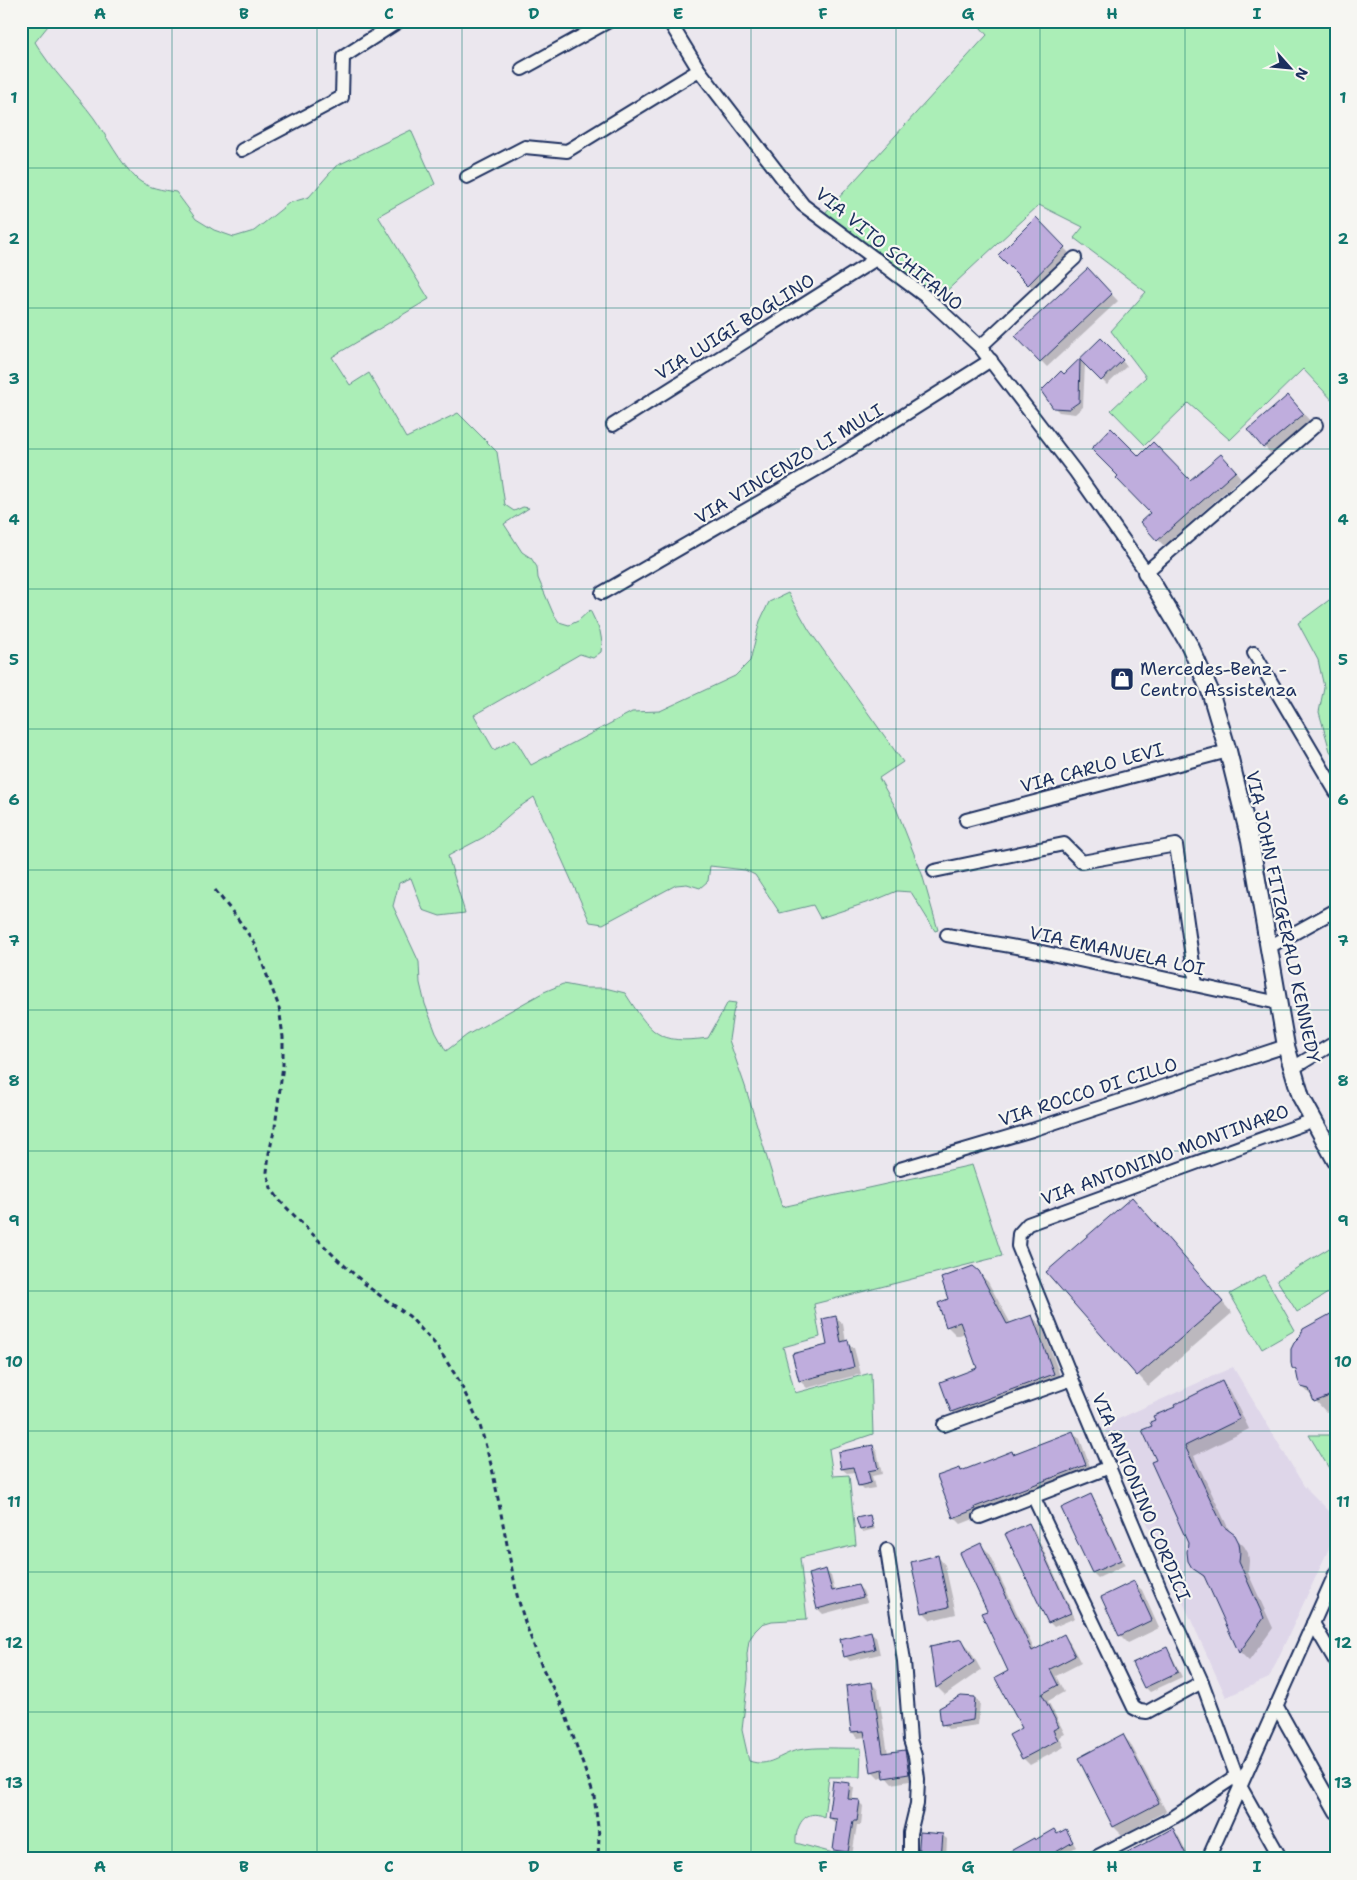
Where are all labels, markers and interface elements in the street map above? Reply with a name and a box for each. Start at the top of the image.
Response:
text: A [94,3,106,24]
text: B [239,3,249,24]
text: C [384,3,394,24]
text: D [528,3,540,24]
text: E [673,3,683,24]
text: F [818,3,828,24]
text: G [962,3,975,24]
text: H [1106,3,1118,24]
text: I [1253,3,1262,24]
north arrow [1264,42,1314,92]
text: N [1291,65,1312,83]
text: 1 [10,87,18,108]
text: 1 [1339,87,1347,108]
street label: VIA VITO SCHIFANO [810,182,968,316]
text: 2 [8,228,20,249]
text: 2 [1337,228,1349,249]
street label: VIA LUIGI BOGLINO [651,268,819,386]
text: 3 [8,368,20,389]
text: 3 [1337,368,1349,389]
street label: VIA VINCENZO LI MULI [690,398,888,530]
text: 4 [8,509,20,530]
text: 4 [1337,509,1349,530]
text: 5 [9,649,19,670]
text: 5 [1338,649,1348,670]
place label: Mercedes-Benz - Centro Assistenza [1140,657,1297,702]
shop icon: Mercedes-Benz - Centro Assistenza [1109,666,1135,692]
street label: VIA CARLO LEVI [1018,737,1166,799]
street label: VIA JOHN FITZGERALD KENNEDY [1240,768,1326,1066]
text: 6 [8,789,20,810]
text: 6 [1337,789,1349,810]
street label: VIA EMANUELA LOI [1027,921,1207,981]
text: 7 [8,930,20,951]
text: 7 [1337,930,1349,951]
street label: VIA ROCCO DI CILLO [996,1052,1180,1132]
text: 8 [8,1070,20,1091]
text: 8 [1337,1070,1349,1091]
street label: VIA ANTONINO MONTINARO [1038,1099,1292,1211]
text: 9 [8,1210,20,1231]
text: 9 [1337,1210,1349,1231]
text: 10 [5,1351,23,1372]
text: 10 [1334,1351,1352,1372]
street label: VIA ANTONINO CORDICI [1086,1389,1196,1605]
text: 11 [7,1491,21,1512]
text: 11 [1336,1491,1350,1512]
text: 12 [5,1632,23,1653]
text: 12 [1334,1632,1352,1653]
text: 13 [5,1772,23,1793]
text: 13 [1334,1772,1352,1793]
text: A [94,1856,106,1877]
text: B [239,1856,249,1877]
text: C [384,1856,394,1877]
text: D [528,1856,540,1877]
text: E [673,1856,683,1877]
text: F [818,1856,828,1877]
text: G [962,1856,975,1877]
text: H [1106,1856,1118,1877]
text: I [1253,1856,1262,1877]

